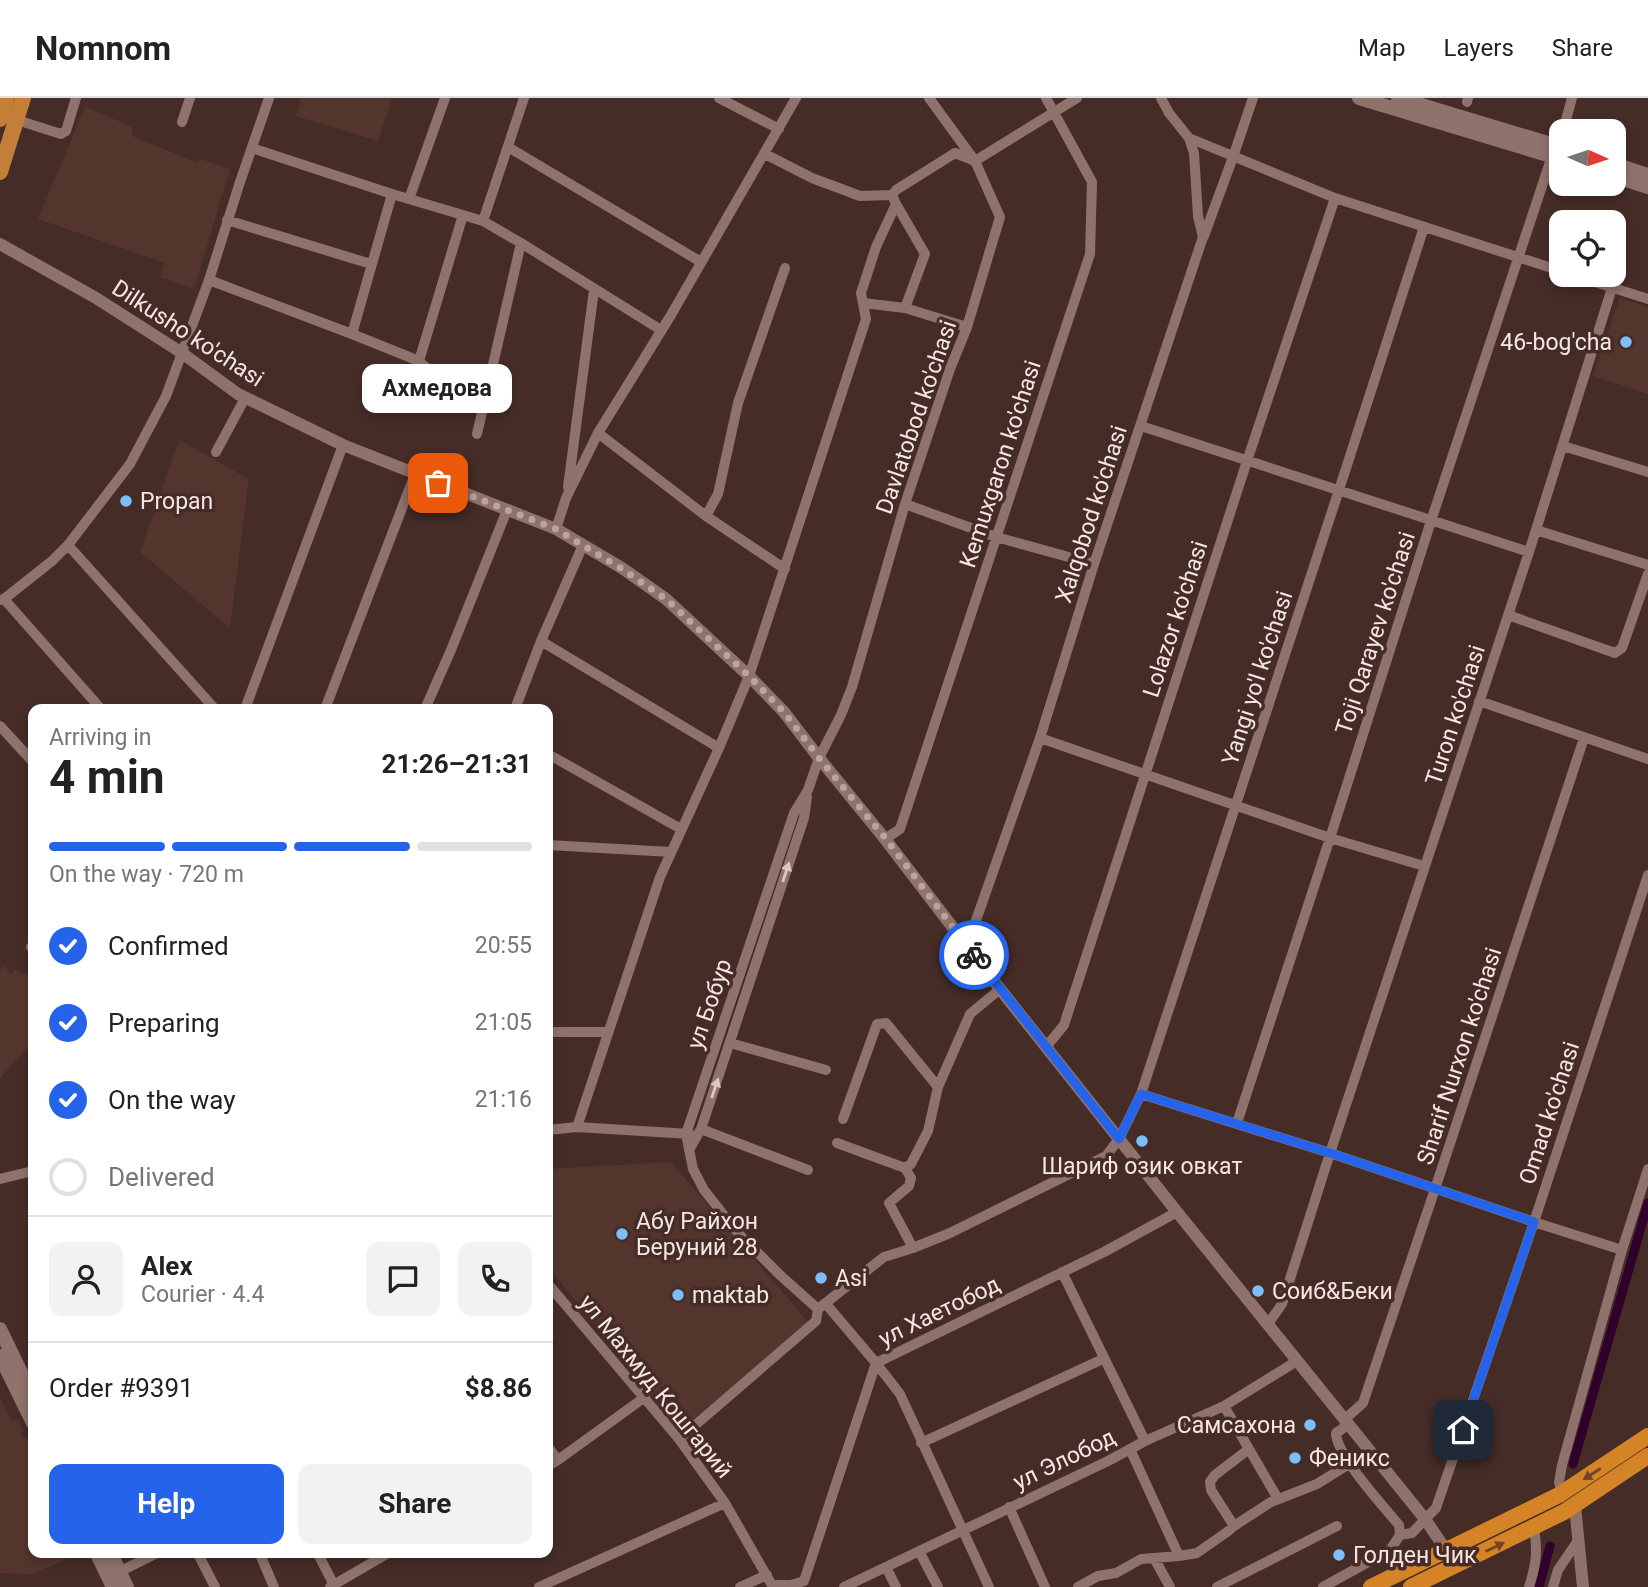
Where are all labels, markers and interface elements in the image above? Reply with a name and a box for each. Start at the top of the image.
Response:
text: Nomnom [35,29,171,68]
text: Map [1358,34,1406,62]
text: Layers [1444,34,1514,62]
text: Share [1552,34,1613,62]
north arrow [1549,119,1626,196]
map controls [1549,119,1626,287]
button: locate [1549,210,1626,287]
street label: Dilkusho ko'chasi [107,274,269,392]
street label: Davlatobod ko'chasi [871,317,962,518]
place label: 46-bog'cha [1500,329,1612,356]
marker: 46-bog'cha [1618,334,1634,350]
street label: Kemuxgaron ko'chasi [954,357,1047,571]
callout: Ахмедова [363,364,513,413]
text: Ахмедова [382,375,492,402]
street label: Xalqobod ko'chasi [1050,422,1133,606]
pin [408,453,468,513]
icon: bag [419,464,457,502]
place label: Propan [140,488,213,515]
marker: Propan [118,493,134,509]
street label: Toji Qarayev ko'chasi [1330,528,1421,738]
street label: Lolazor ko'chasi [1137,538,1213,701]
street label: Yangi yo'l ko'chasi [1217,588,1298,769]
street label: Turon ko'chasi [1420,642,1491,789]
text: Arriving in [49,724,152,751]
text: 21:26–21:31 [382,749,532,779]
text: 4 min [49,750,165,804]
text: On the way · 720 m [49,861,244,888]
one-way arrow [781,861,792,882]
courier [939,920,1009,990]
icon: check [49,927,87,965]
text: Confirmed [108,931,229,961]
text: 20:55 [475,932,532,959]
icon: bike [955,936,993,974]
street label: Sharif Nurxon ko'chasi [1412,944,1507,1168]
street label: ул Бобур [681,956,737,1053]
icon: check [49,1004,87,1042]
text: Preparing [108,1008,220,1038]
text: 21:05 [475,1009,532,1036]
street label: Omad ko'chasi [1514,1038,1585,1188]
one-way arrow [710,1077,721,1098]
icon: check [49,1081,87,1119]
text: On the way [108,1085,236,1115]
text: 21:16 [475,1086,532,1113]
marker: Шариф озик овкат [1134,1133,1150,1149]
place label: Шариф озик овкат [1041,1153,1243,1180]
text: Delivered [108,1162,215,1192]
place label: Абу Райхон Беруний 28 [636,1208,758,1261]
marker: Абу Райхон Беруний 28 [614,1226,630,1242]
button: person [49,1242,123,1316]
button: chat [366,1242,440,1316]
button: phone [458,1242,532,1316]
text: Alex [141,1251,193,1281]
place label: Asi [835,1265,867,1292]
marker: Asi [813,1270,829,1286]
street label: ул Хаетобод [874,1271,1004,1352]
place label: Соиб&Беки [1272,1278,1393,1305]
text: Courier · 4.4 [141,1281,264,1308]
place label: maktab [692,1282,769,1309]
marker: Соиб&Беки [1250,1283,1266,1299]
marker: maktab [670,1287,686,1303]
street label: ул Махмуд Кошгарий [573,1289,738,1483]
text: Order #9391 [49,1373,194,1403]
text: $8.86 [465,1373,532,1403]
pin [1433,1400,1493,1460]
icon: home [1444,1411,1482,1449]
place label: Самсахона [1177,1412,1296,1439]
marker: Самсахона [1302,1417,1318,1433]
street label: ул Элобод [1009,1423,1120,1496]
place label: Феникс [1309,1445,1390,1472]
marker: Феникс [1287,1450,1303,1466]
button: Help [49,1464,284,1544]
button: Share [298,1464,532,1544]
one-way arrow [1582,1467,1601,1480]
one-way arrow [1485,1541,1505,1552]
place label: Голден Чик [1353,1542,1477,1569]
marker: Голден Чик [1331,1547,1347,1563]

